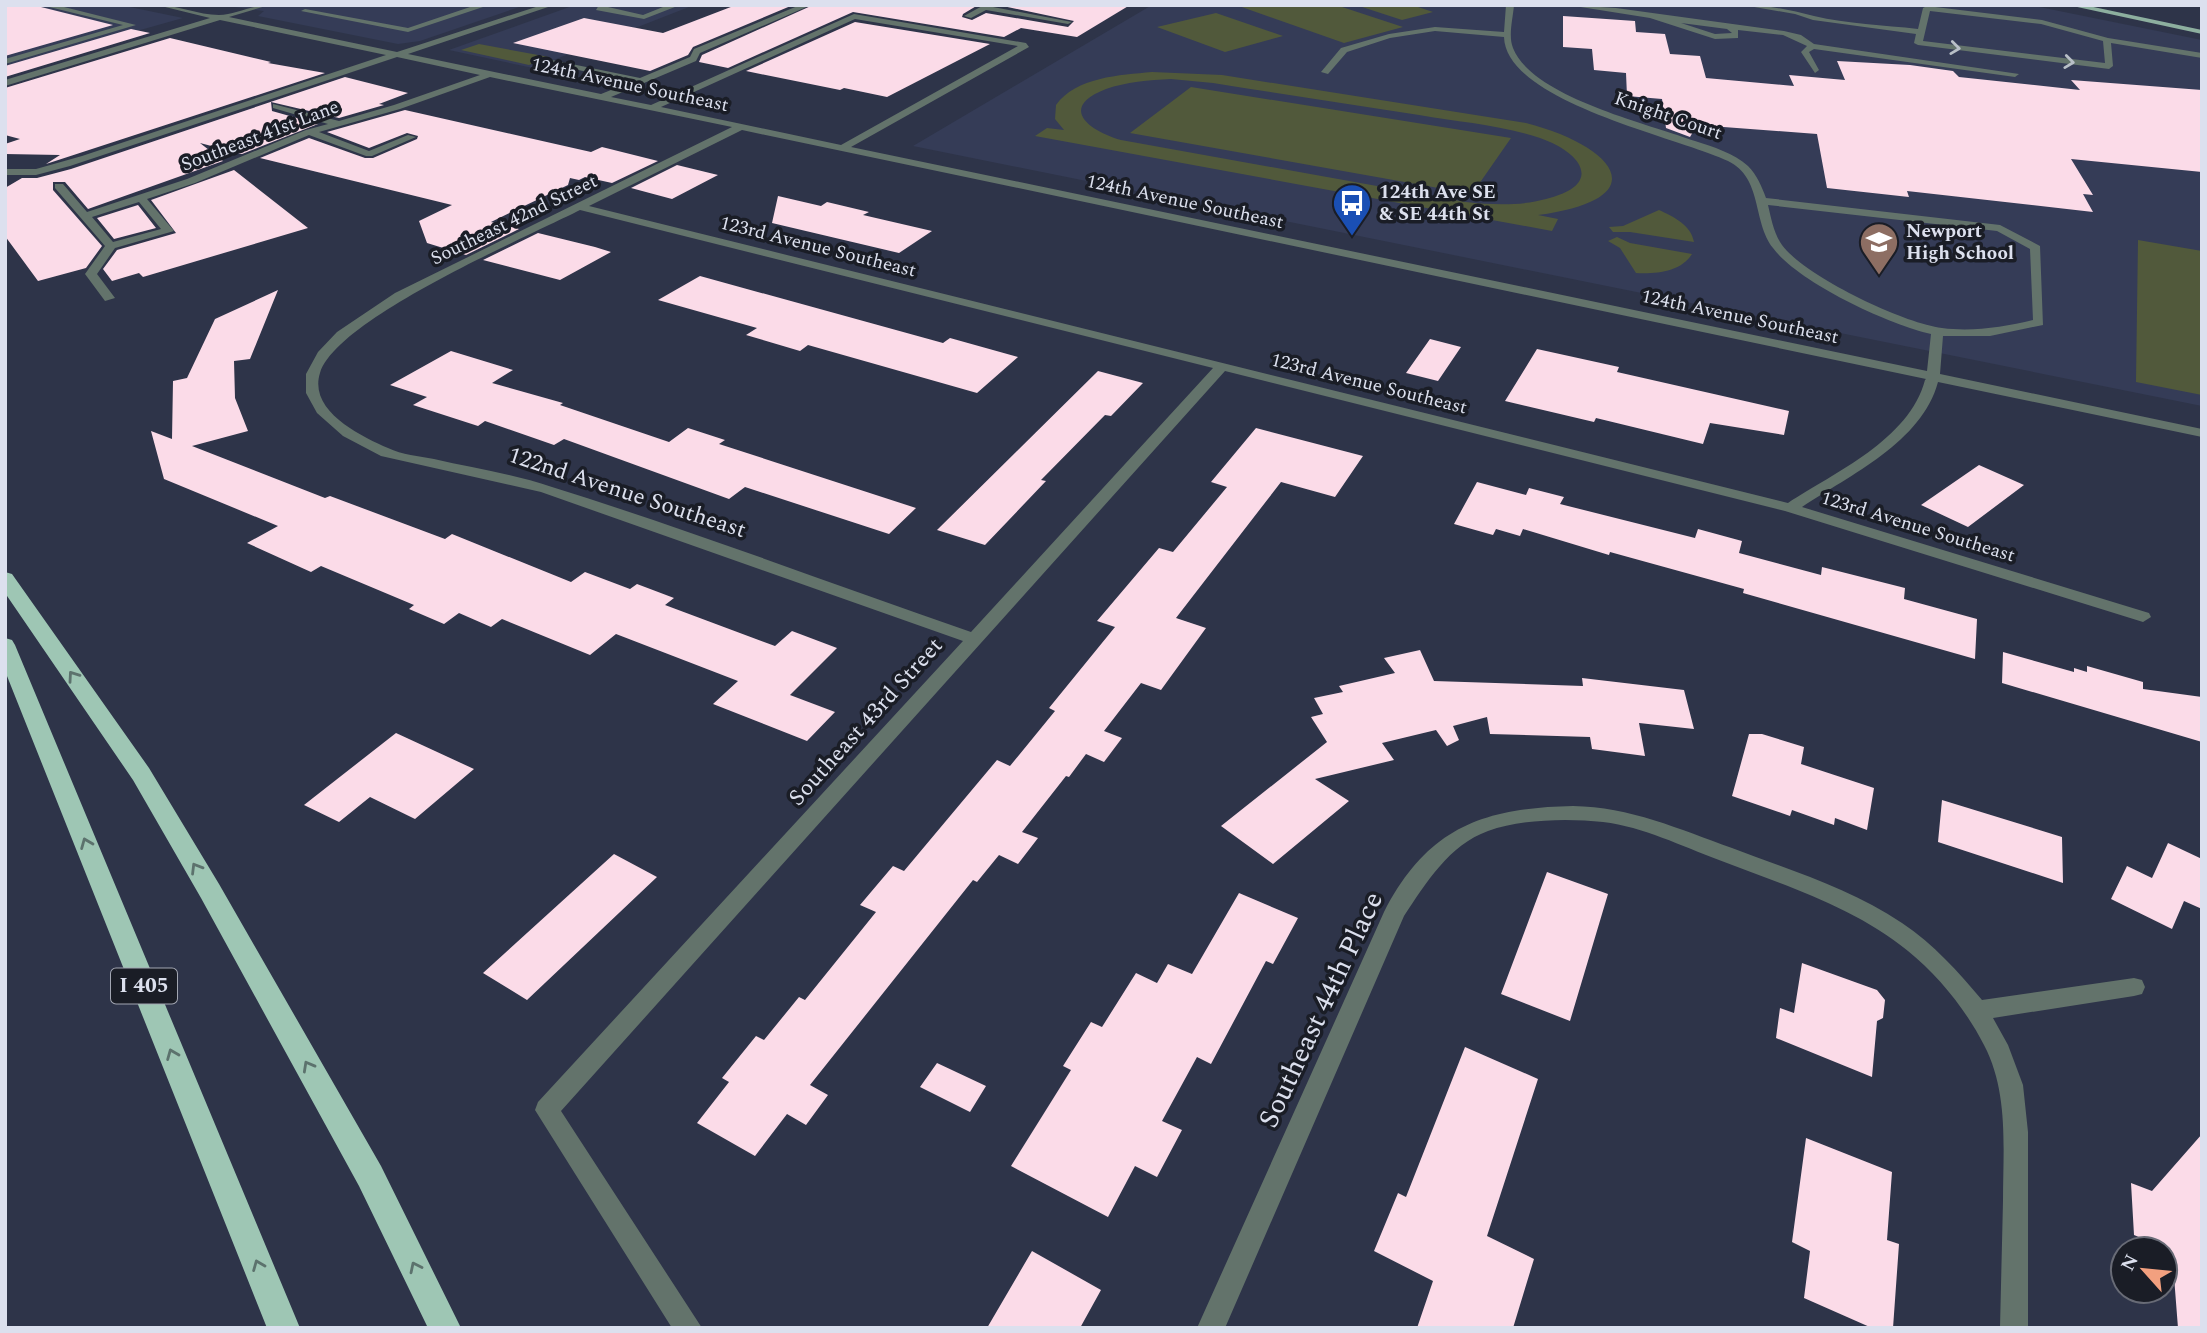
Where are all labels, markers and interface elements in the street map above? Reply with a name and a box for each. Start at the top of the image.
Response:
one-way arrow [1949,40,1961,55]
street label: 124th Avenue Southeast [529,50,732,120]
one-way arrow [2063,55,2074,70]
street label: Knight Court [1610,84,1726,148]
street label: Southeast 41st Lane [177,92,343,180]
street label: Southeast 42nd Street [426,167,603,273]
street label: 124th Avenue Southeast [1084,167,1287,237]
place label: 124th Ave SE & SE 44th St [1379,178,1496,229]
bus stop icon: 124th Ave SE & SE 44th St [1331,182,1373,237]
street label: 123rd Avenue Southeast [717,209,919,285]
place label: Newport High School [1906,217,2014,268]
school or university icon: Newport High School [1858,221,1900,276]
street label: 124th Avenue Southeast [1639,282,1842,352]
street label: 123rd Avenue Southeast [1268,346,1470,422]
street label: 122nd Avenue Southeast [504,438,750,548]
street label: 123rd Avenue Southeast [1817,484,2019,570]
street label: Southeast 43rd Street [780,630,952,814]
one-way arrow [69,671,81,684]
one-way arrow [81,838,95,850]
one-way arrow [191,862,204,875]
street label: Southeast 44th Place [1247,885,1395,1135]
road number: I 405 [111,968,177,1004]
one-way arrow [166,1049,180,1061]
one-way arrow [303,1060,316,1073]
north arrow [2109,1235,2179,1305]
text: N [2114,1249,2147,1276]
one-way arrow [252,1259,266,1271]
one-way arrow [409,1262,423,1274]

